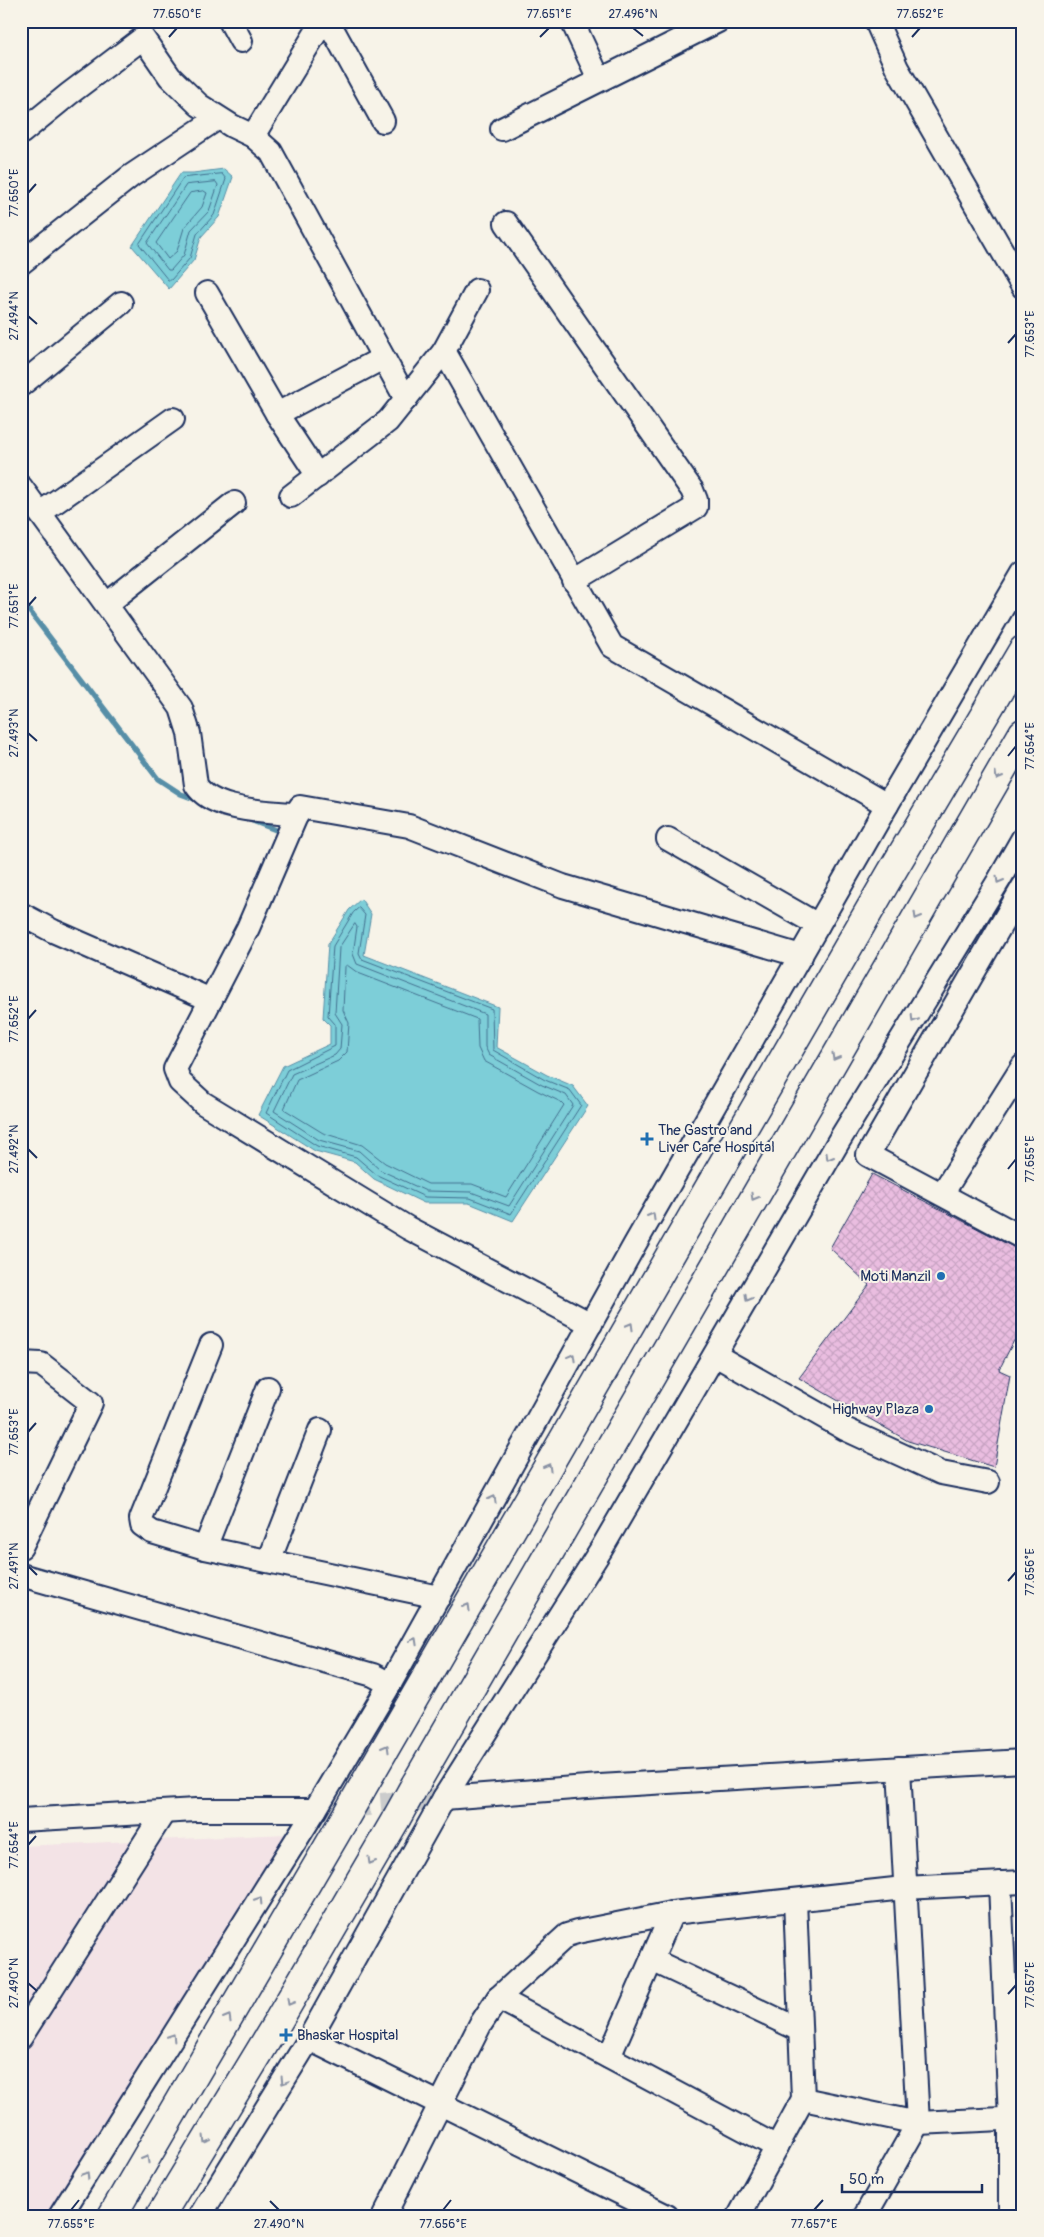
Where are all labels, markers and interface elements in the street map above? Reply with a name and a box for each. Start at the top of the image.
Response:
text: 77.650°E [153,7,201,22]
text: 77.651°E [526,7,572,22]
text: 27.496°N [608,7,658,22]
text: 77.652°E [896,7,944,22]
text: 77.650°E [7,169,22,217]
text: 27.494°N [7,291,22,341]
text: 77.653°E [1023,310,1038,358]
text: 77.651°E [7,583,22,629]
text: 27.493°N [7,709,22,757]
text: 77.654°E [1023,722,1038,770]
one-way arrow [995,770,1005,779]
one-way arrow [995,875,1005,884]
one-way arrow [913,911,923,920]
text: 77.652°E [7,995,22,1043]
one-way arrow [910,1013,920,1022]
one-way arrow [832,1051,842,1060]
place label: The Gastro and Liver Care Hospital [658,1121,775,1157]
text: 27.492°N [7,1125,22,1173]
marker: The Gastro and Liver Care Hospital [640,1132,654,1146]
text: 77.655°E [1023,1136,1038,1182]
one-way arrow [826,1152,836,1161]
one-way arrow [750,1192,760,1201]
one-way arrow [646,1212,656,1221]
place label: Moti Manzil [860,1267,931,1286]
marker: Moti Manzil [935,1270,947,1282]
one-way arrow [744,1292,754,1301]
one-way arrow [623,1322,633,1331]
one-way arrow [566,1354,576,1363]
place label: Highway Plaza [832,1400,919,1419]
marker: Highway Plaza [923,1403,935,1415]
text: 77.653°E [7,1408,22,1456]
one-way arrow [542,1463,552,1472]
one-way arrow [487,1496,497,1505]
text: 27.491°N [7,1543,22,1589]
text: 77.656°E [1023,1548,1038,1596]
one-way arrow [461,1604,471,1613]
one-way arrow [408,1638,418,1647]
one-way arrow [379,1744,389,1753]
text: 77.654°E [7,1821,22,1869]
one-way arrow [368,1855,378,1864]
one-way arrow [253,1896,262,1905]
text: 27.490°N [7,1958,22,2008]
text: 77.657°E [1023,1962,1038,2008]
one-way arrow [286,1996,296,2005]
one-way arrow [221,2015,231,2024]
place label: Bhaskar Hospital [297,2026,399,2045]
marker: Bhaskar Hospital [279,2028,293,2042]
one-way arrow [166,2033,176,2042]
one-way arrow [280,2075,290,2084]
one-way arrow [202,2135,212,2144]
one-way arrow [139,2155,149,2164]
scale bar [842,2162,982,2194]
text: 50 m [849,2170,884,2189]
one-way arrow [79,2171,89,2180]
text: 77.655°E [48,2217,94,2232]
text: 27.490°N [254,2217,304,2232]
text: 77.656°E [419,2217,467,2232]
text: 77.657°E [791,2217,837,2232]

